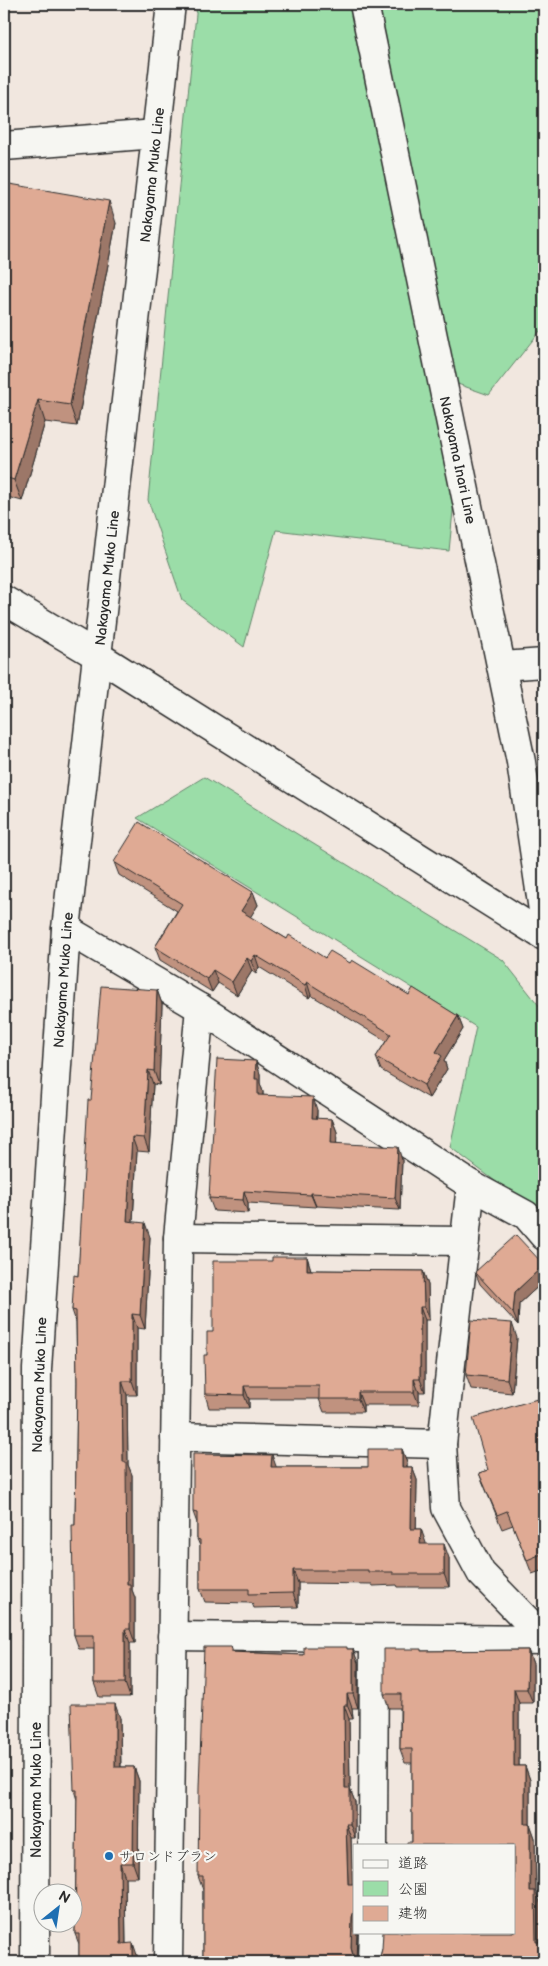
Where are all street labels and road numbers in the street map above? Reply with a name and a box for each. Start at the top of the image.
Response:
street label: Nakayama Muko Line [137,107,168,244]
street label: Nakayama Inari Line [436,395,479,525]
street label: Nakayama Muko Line [92,510,123,647]
street label: Nakayama Muko Line [50,912,77,1048]
street label: Nakayama Muko Line [29,1317,50,1453]
street label: Nakayama Muko Line [28,1722,45,1858]

